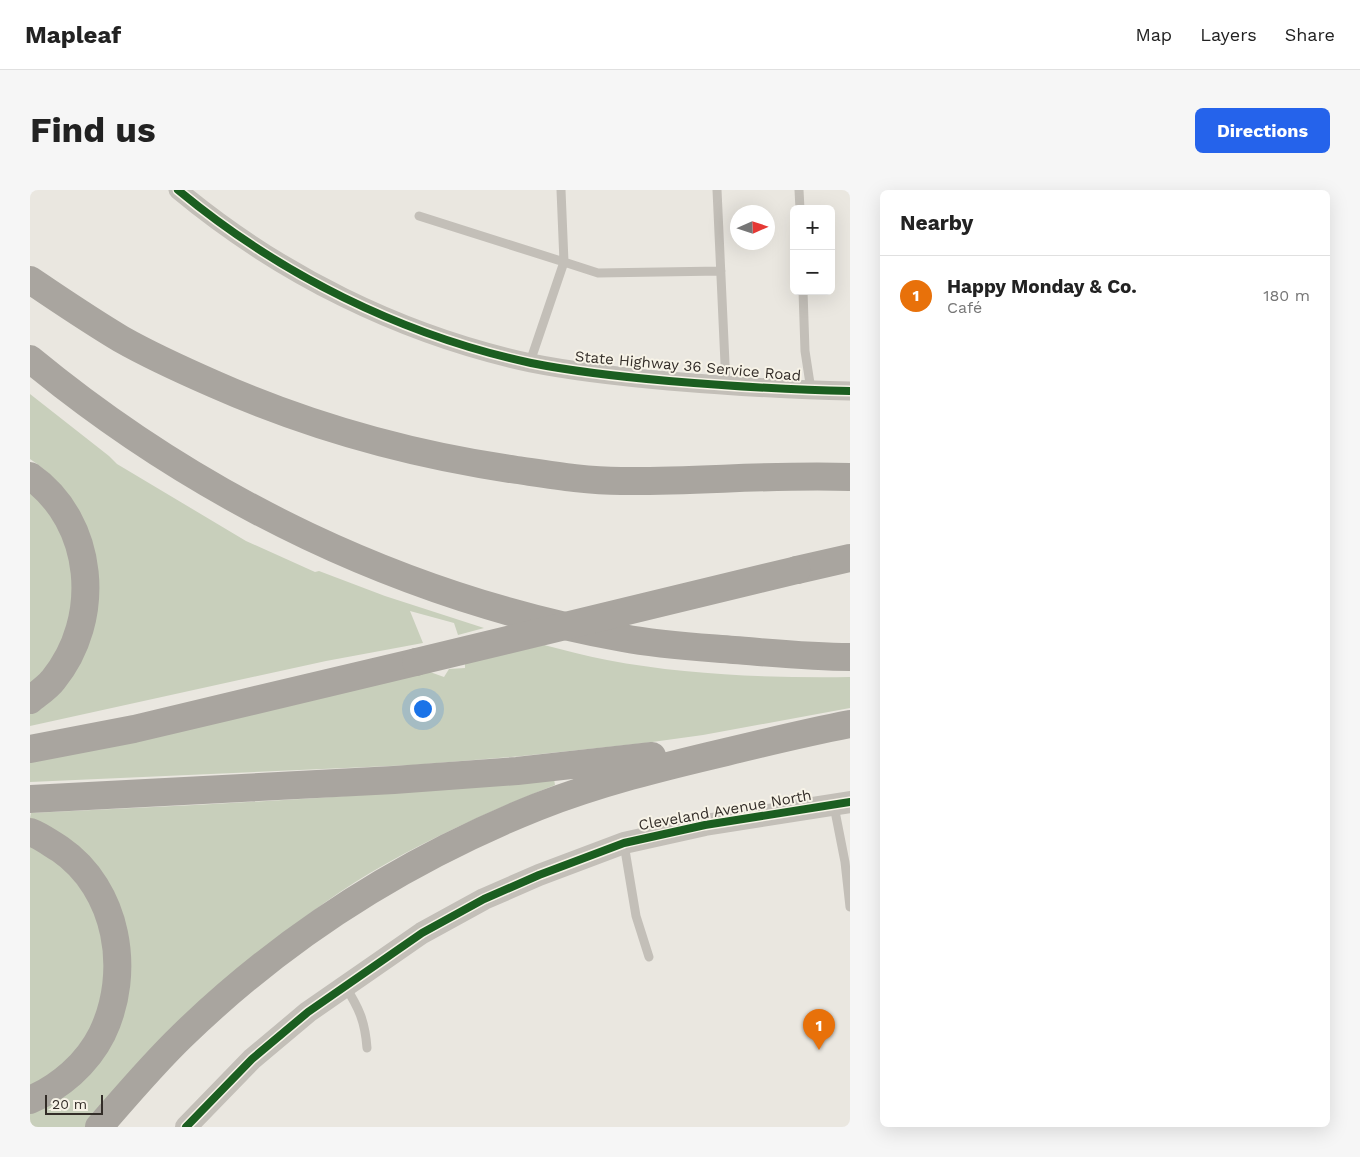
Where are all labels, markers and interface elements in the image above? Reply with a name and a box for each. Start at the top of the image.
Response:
text: Mapleaf [25,21,121,49]
text: Map [1135,24,1172,45]
text: Layers [1200,24,1257,45]
text: Share [1285,24,1335,45]
button: Directions [1195,108,1330,153]
text: Find us [30,109,156,151]
north arrow [730,205,775,250]
map controls [790,205,835,295]
button: + [790,205,835,250]
text: Nearby [900,210,973,235]
button: − [790,250,835,295]
text: Happy Monday & Co. [947,275,1137,298]
text: 1 [913,286,919,305]
text: 180 m [1263,286,1310,305]
text: Café [947,298,982,317]
street label: State Highway 36 Service Road [574,347,802,385]
your location [410,696,436,722]
street label: Cleveland Avenue North [637,786,813,834]
pin: 1 [803,1009,835,1050]
scale bar [45,1092,102,1115]
text: 20 m [52,1096,87,1112]

